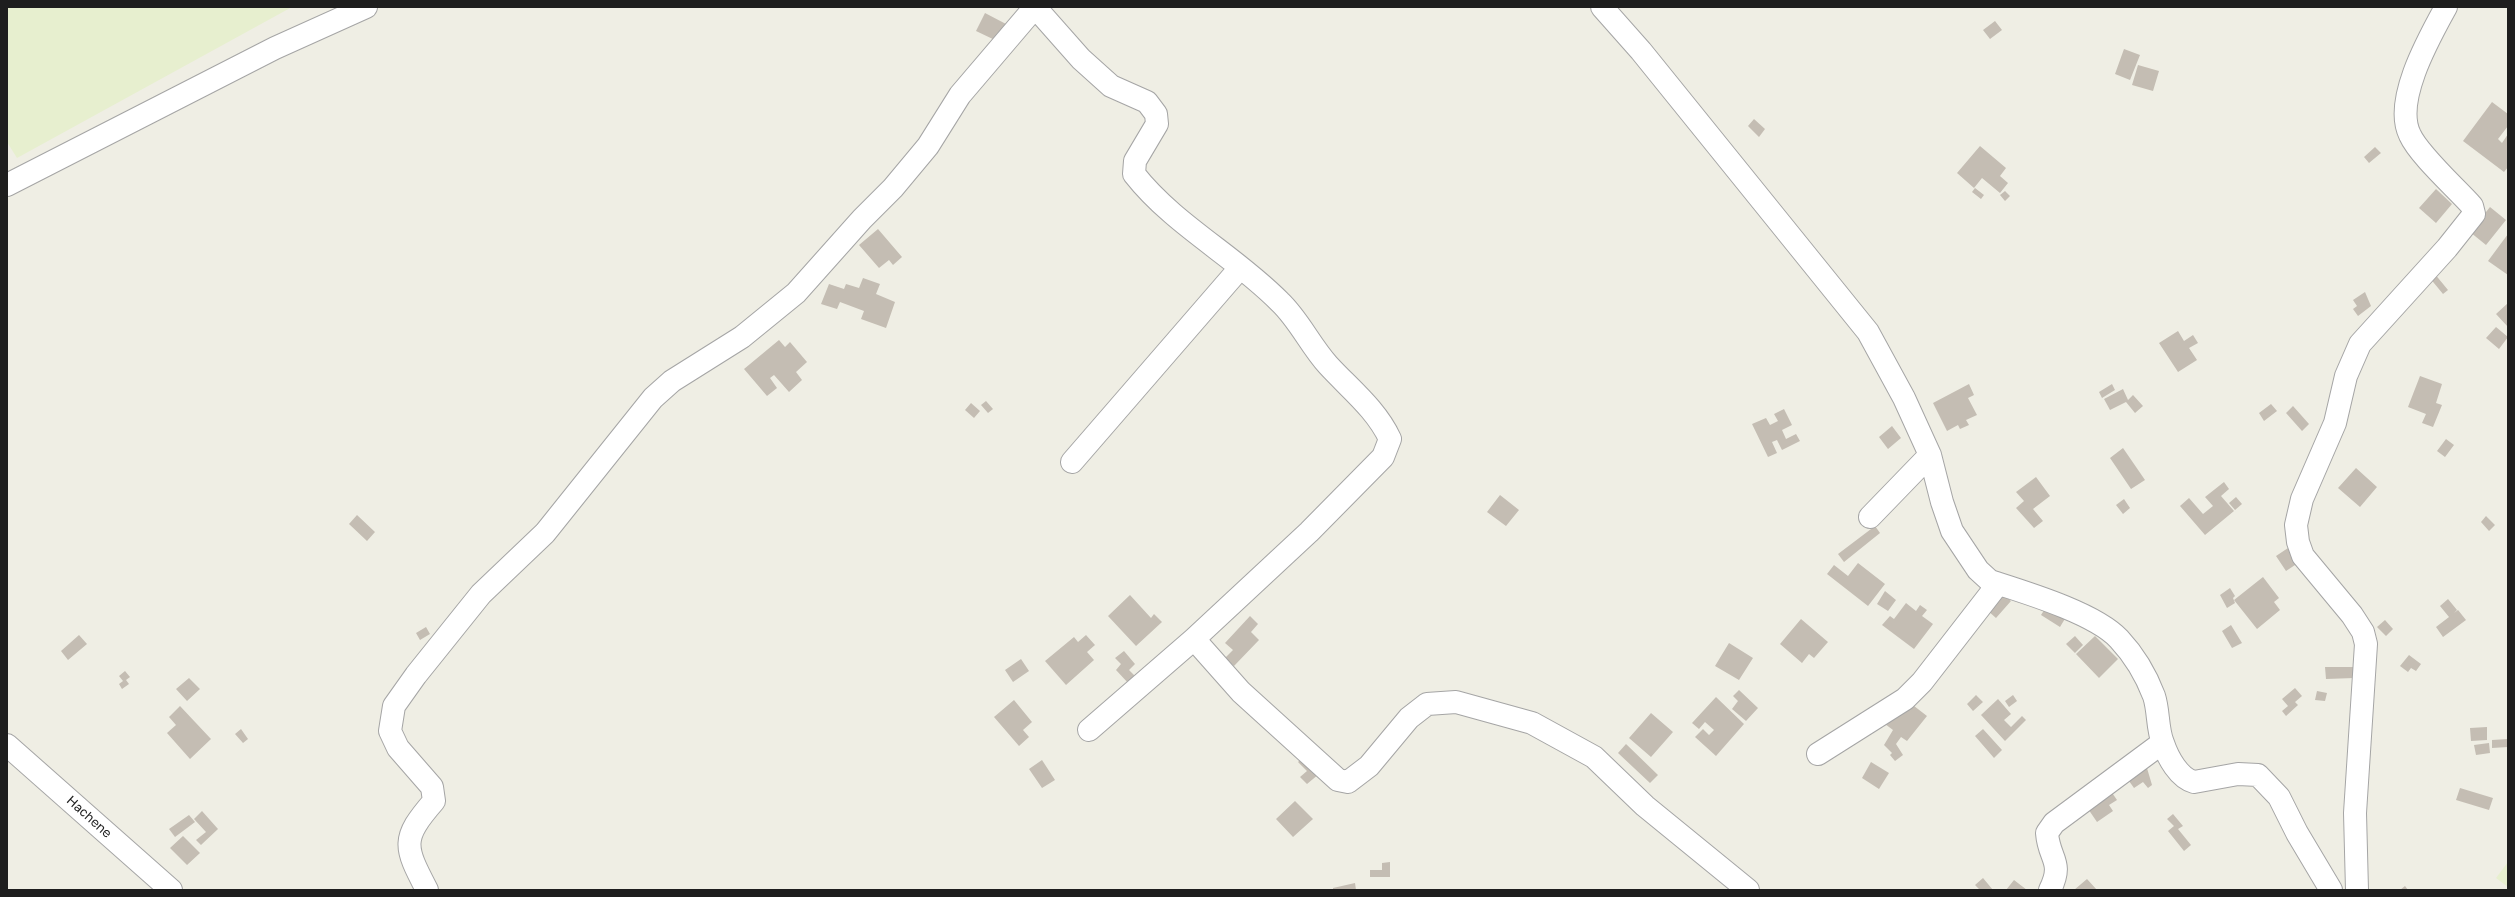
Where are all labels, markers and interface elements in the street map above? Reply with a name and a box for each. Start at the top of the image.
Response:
street label: Hachene [63,793,115,841]

